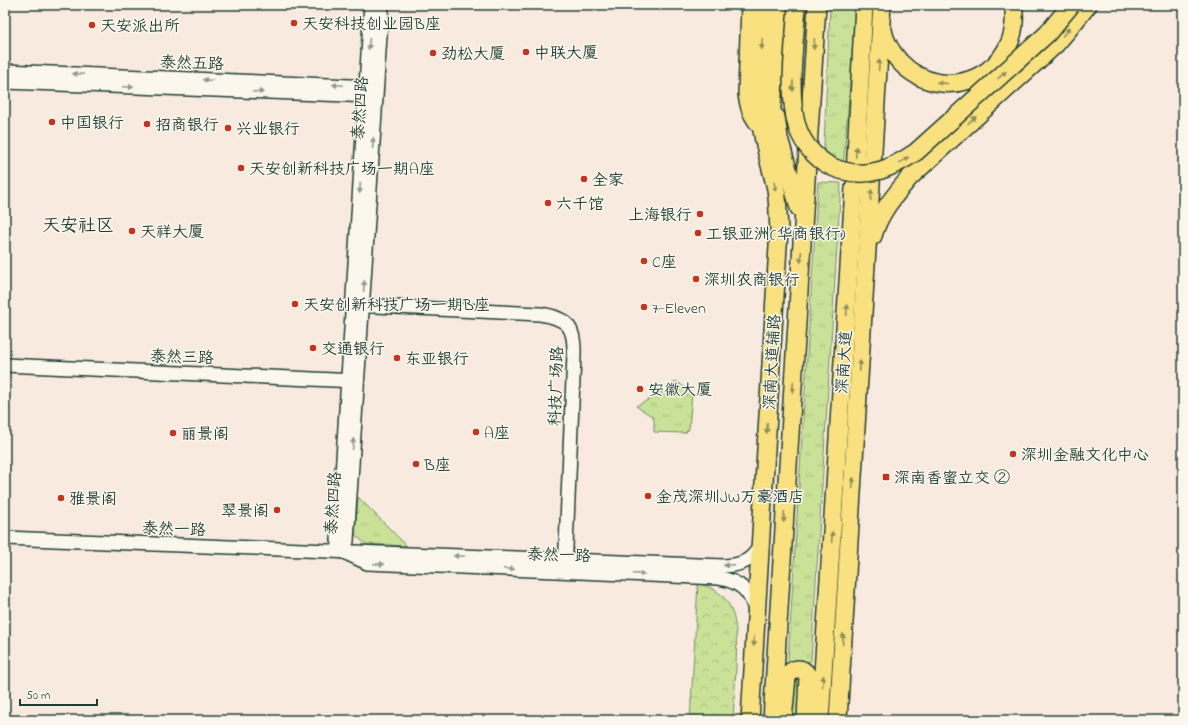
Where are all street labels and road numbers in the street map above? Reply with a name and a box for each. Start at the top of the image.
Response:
street label: 泰然五路 [160,51,224,77]
street label: 泰然四路 [347,75,375,141]
street label: 深南大道辅路 [759,314,787,411]
street label: 深南大道 [831,329,859,395]
street label: 泰然三路 [150,345,214,371]
street label: 科技广场路 [544,346,570,426]
street label: 泰然四路 [320,470,348,536]
street label: 泰然一路 [142,517,206,543]
street label: 泰然一路 [527,543,591,569]

